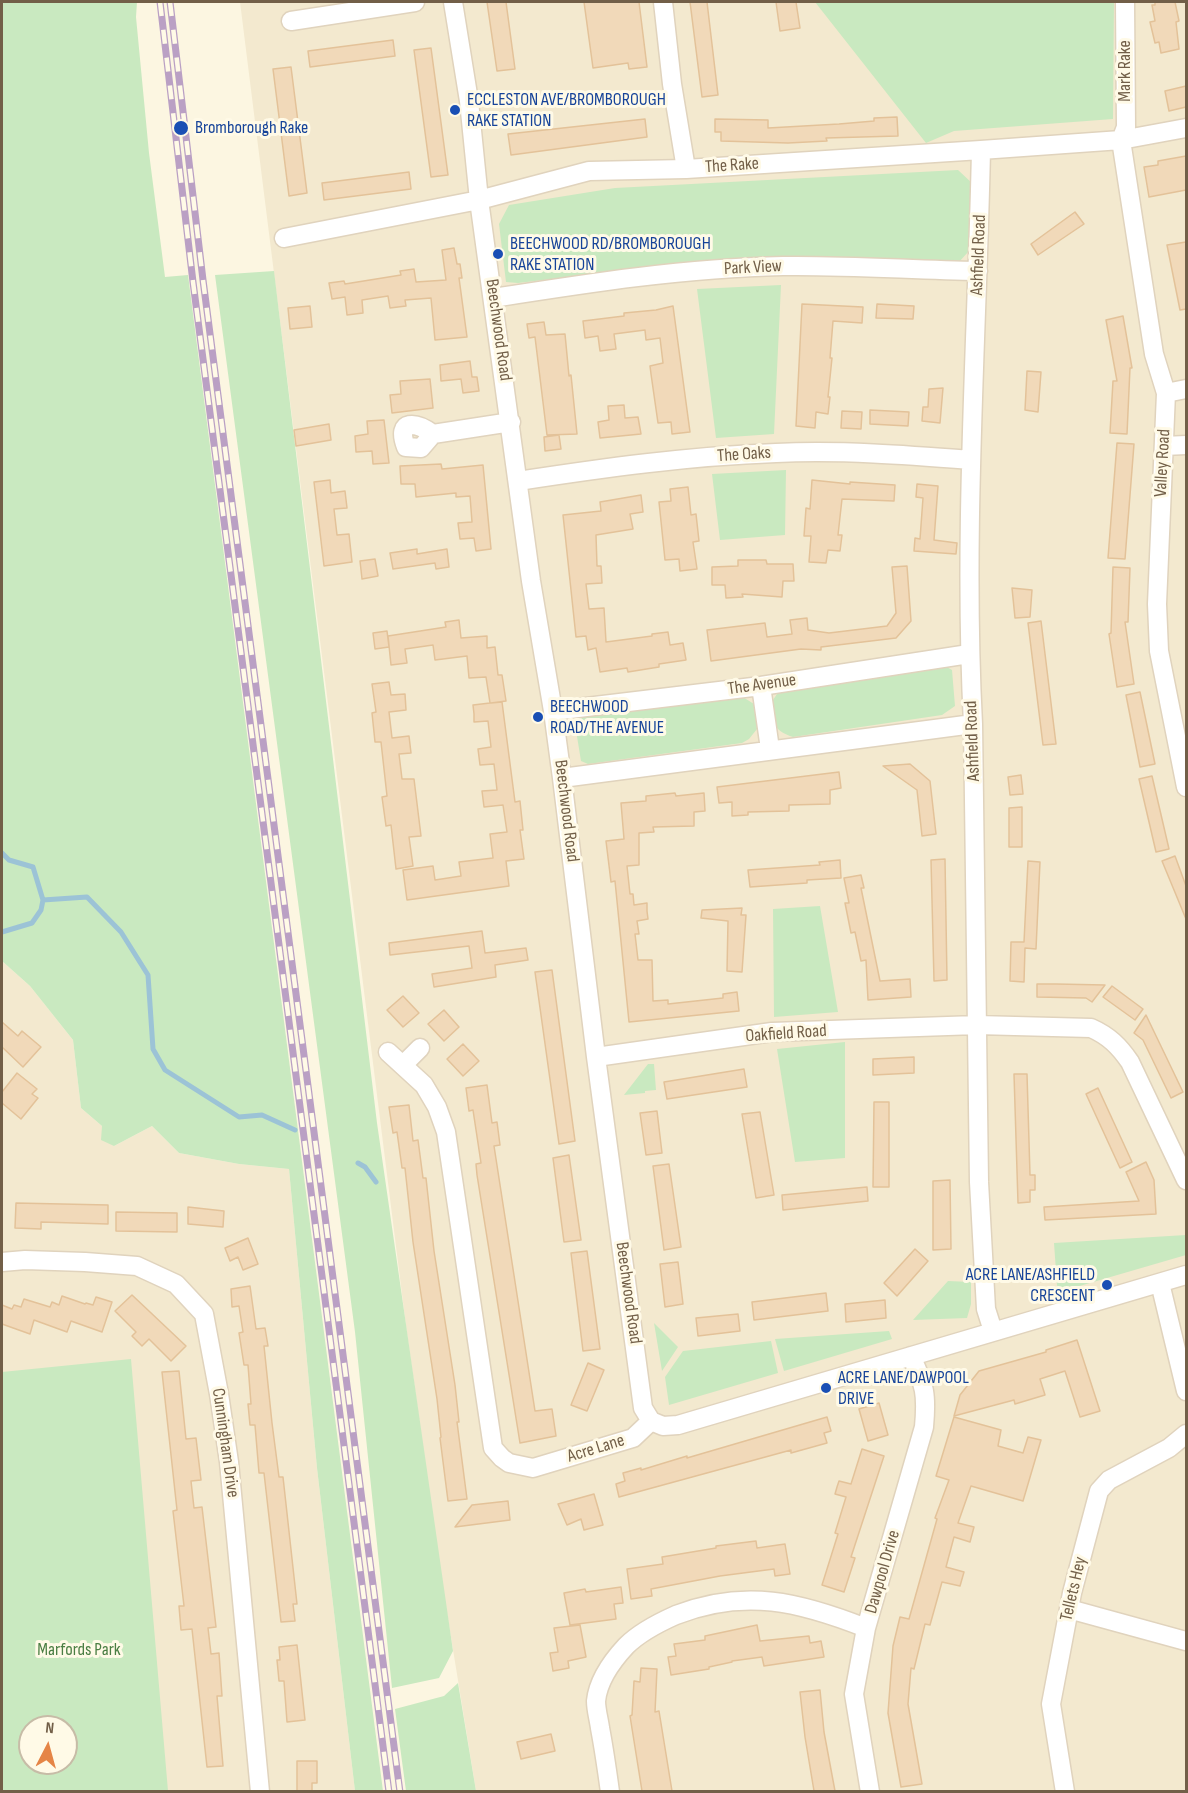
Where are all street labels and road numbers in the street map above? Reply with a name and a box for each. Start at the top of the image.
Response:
street label: Mark Rake [1114,40,1136,102]
street label: The Rake [704,153,760,179]
street label: Ashfield Road [967,214,991,296]
street label: Park View [724,256,782,280]
street label: Beechwood Road [480,278,516,382]
street label: Valley Road [1150,428,1176,498]
street label: The Oaks [716,442,772,468]
street label: The Avenue [726,670,798,700]
street label: Ashfield Road [961,700,985,782]
street label: Beechwood Road [549,759,583,863]
street label: Oakfield Road [745,1020,827,1048]
street label: Beechwood Road [610,1241,646,1345]
street label: Cunningham Drive [207,1387,243,1499]
street label: Acre Lane [565,1430,627,1468]
street label: Dawpool Drive [861,1528,905,1616]
street label: Tellets Hey [1056,1555,1092,1623]

